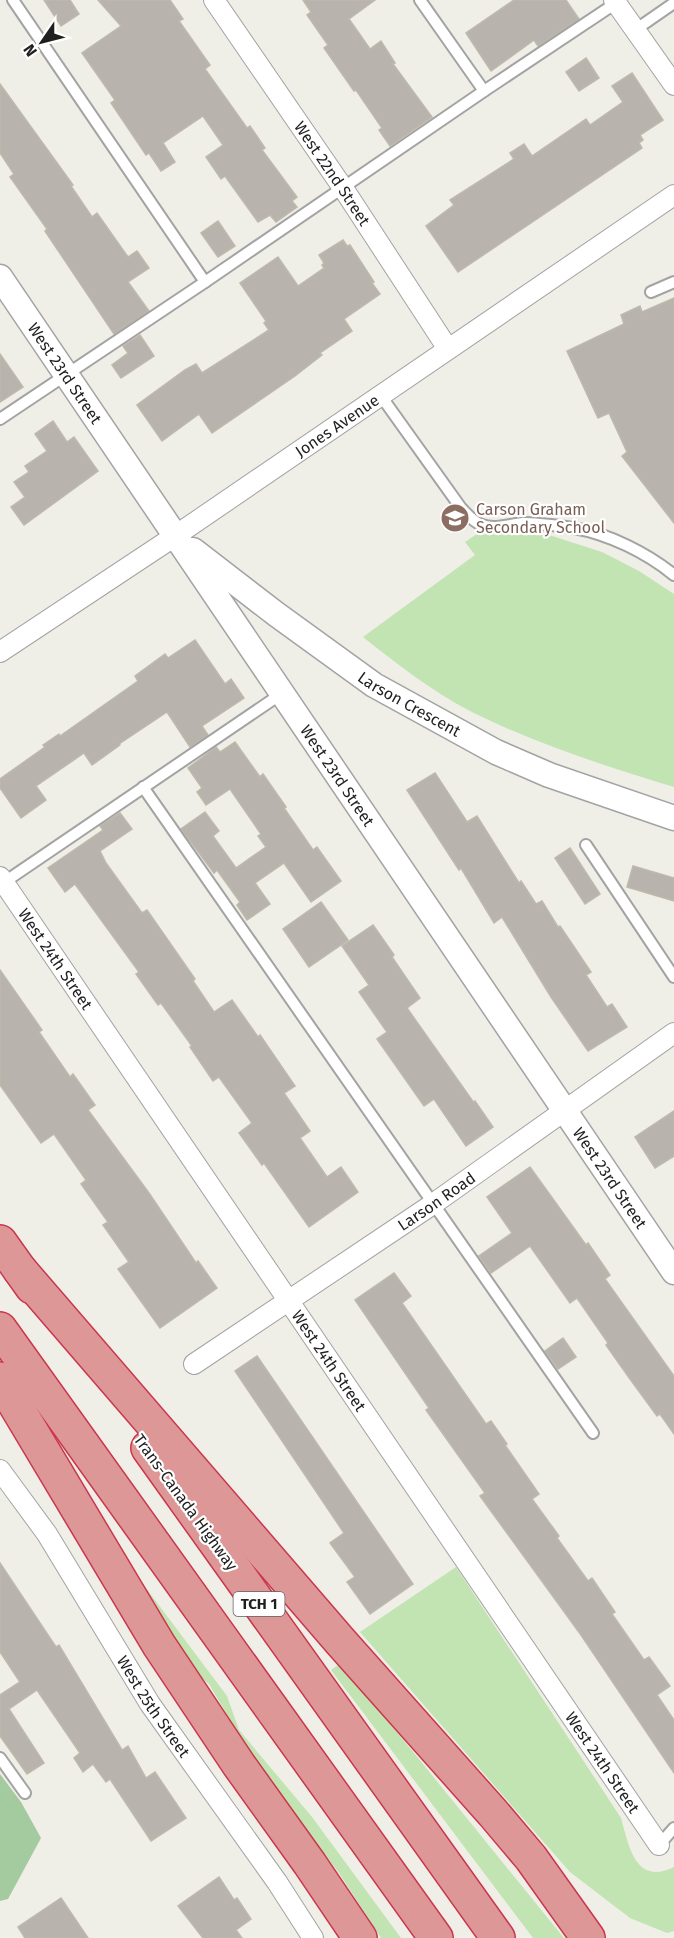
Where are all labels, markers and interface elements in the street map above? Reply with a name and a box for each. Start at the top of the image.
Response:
north arrow [12,12,72,72]
text: N [19,41,41,60]
street label: West 22nd Street [290,118,374,230]
street label: West 23rd Street [24,319,106,428]
street label: Jones Avenue [292,391,383,461]
place label: Carson Graham Secondary School [476,500,605,537]
school or university icon: Carson Graham Secondary School [439,502,471,534]
street label: Larson Crescent [354,668,464,741]
street label: West 23rd Street [296,721,378,830]
street label: West 24th Street [14,905,97,1014]
street label: West 23rd Street [569,1124,651,1232]
street label: Larson Road [394,1168,479,1235]
street label: West 24th Street [288,1307,370,1415]
street label: Trans-Canada Highway [130,1430,242,1574]
road number: TCH 1 [234,1592,284,1616]
street label: West 25th Street [113,1652,194,1761]
street label: West 24th Street [561,1708,644,1817]

